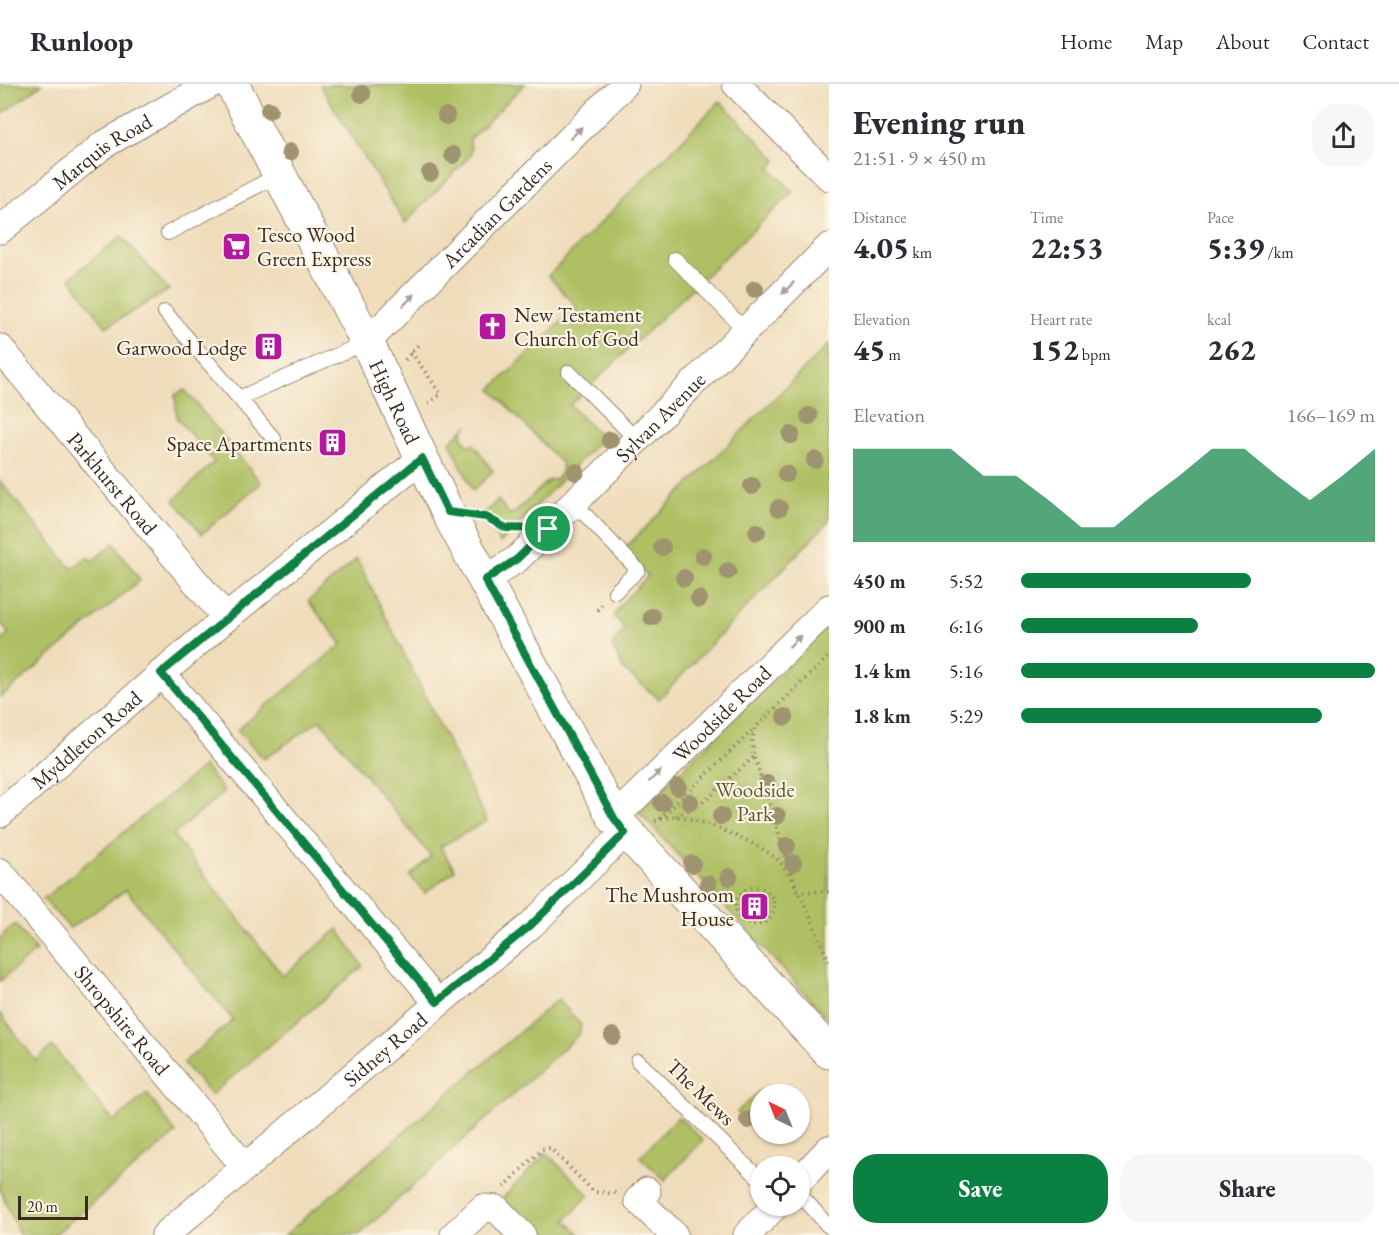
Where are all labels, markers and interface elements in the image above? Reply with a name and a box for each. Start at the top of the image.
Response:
text: Runloop [30,23,133,59]
text: Home [1060,28,1112,55]
text: Map [1145,28,1183,55]
text: About [1216,28,1269,55]
text: Contact [1302,28,1369,55]
text: Evening run [853,101,1025,144]
button: share [1312,104,1375,167]
street label: Marquis Road [46,107,157,195]
one-way arrow [569,126,584,140]
text: 21:51 · 9 × 450 m [853,145,986,171]
street label: Arcadian Gardens [435,152,557,274]
text: Distance [853,207,906,228]
text: Time [1030,207,1063,228]
text: Pace [1207,207,1234,228]
place label: Tesco Wood Green Express [257,221,372,272]
text: 4.05 [853,228,909,267]
text: 22:53 [1030,228,1103,267]
text: 5:39 [1207,228,1264,267]
supermarket icon: Tesco Wood Green Express [220,230,252,262]
text: km [909,242,932,263]
text: /km [1264,242,1294,263]
one-way arrow [781,281,795,295]
one-way arrow [401,294,415,308]
place label: New Testament Church of God [514,301,642,352]
text: Elevation [853,309,911,330]
text: Heart rate [1030,309,1092,330]
text: kcal [1207,309,1231,330]
church icon: New Testament Church of God [477,310,509,342]
text: 45 [853,330,885,369]
text: 152 [1030,330,1079,369]
text: 262 [1207,330,1256,369]
building icon: Garwood Lodge [252,331,284,363]
place label: Garwood Lodge [116,334,247,361]
text: m [885,344,901,365]
text: bpm [1079,344,1111,365]
street label: High Road [364,355,427,448]
street label: Sylvan Avenue [609,366,711,468]
text: Elevation [853,402,925,428]
text: 166–169 m [1287,402,1375,428]
street label: Parkhurst Road [62,426,164,540]
building icon: Space Apartments [317,427,349,459]
place label: Space Apartments [167,430,312,457]
pin [522,503,573,554]
icon: arrive [531,512,564,545]
text: 450 m [853,568,906,594]
text: 5:52 [949,568,983,594]
text: 900 m [853,613,906,639]
text: 6:16 [949,613,983,639]
one-way arrow [788,634,802,648]
text: 1.4 km [853,658,911,684]
text: 5:16 [949,658,983,684]
street label: Woodside Road [666,659,777,767]
street label: Myddleton Road [25,684,147,795]
text: 1.8 km [853,703,911,729]
text: 5:29 [949,703,983,729]
one-way arrow [647,770,662,783]
park label: Woodside Park [715,776,795,827]
place label: The Mushroom House [605,881,734,932]
building icon: The Mushroom House [739,890,771,922]
street label: Shropshire Road [69,959,176,1081]
street label: Sidney Road [337,1005,433,1092]
street label: The Mews [661,1053,741,1131]
north arrow [750,1084,810,1144]
map controls [750,1084,810,1216]
button: Save [853,1154,1108,1223]
button: Share [1120,1154,1375,1223]
button: locate [750,1156,810,1216]
scale bar [18,1193,88,1220]
text: 20 m [27,1196,58,1217]

